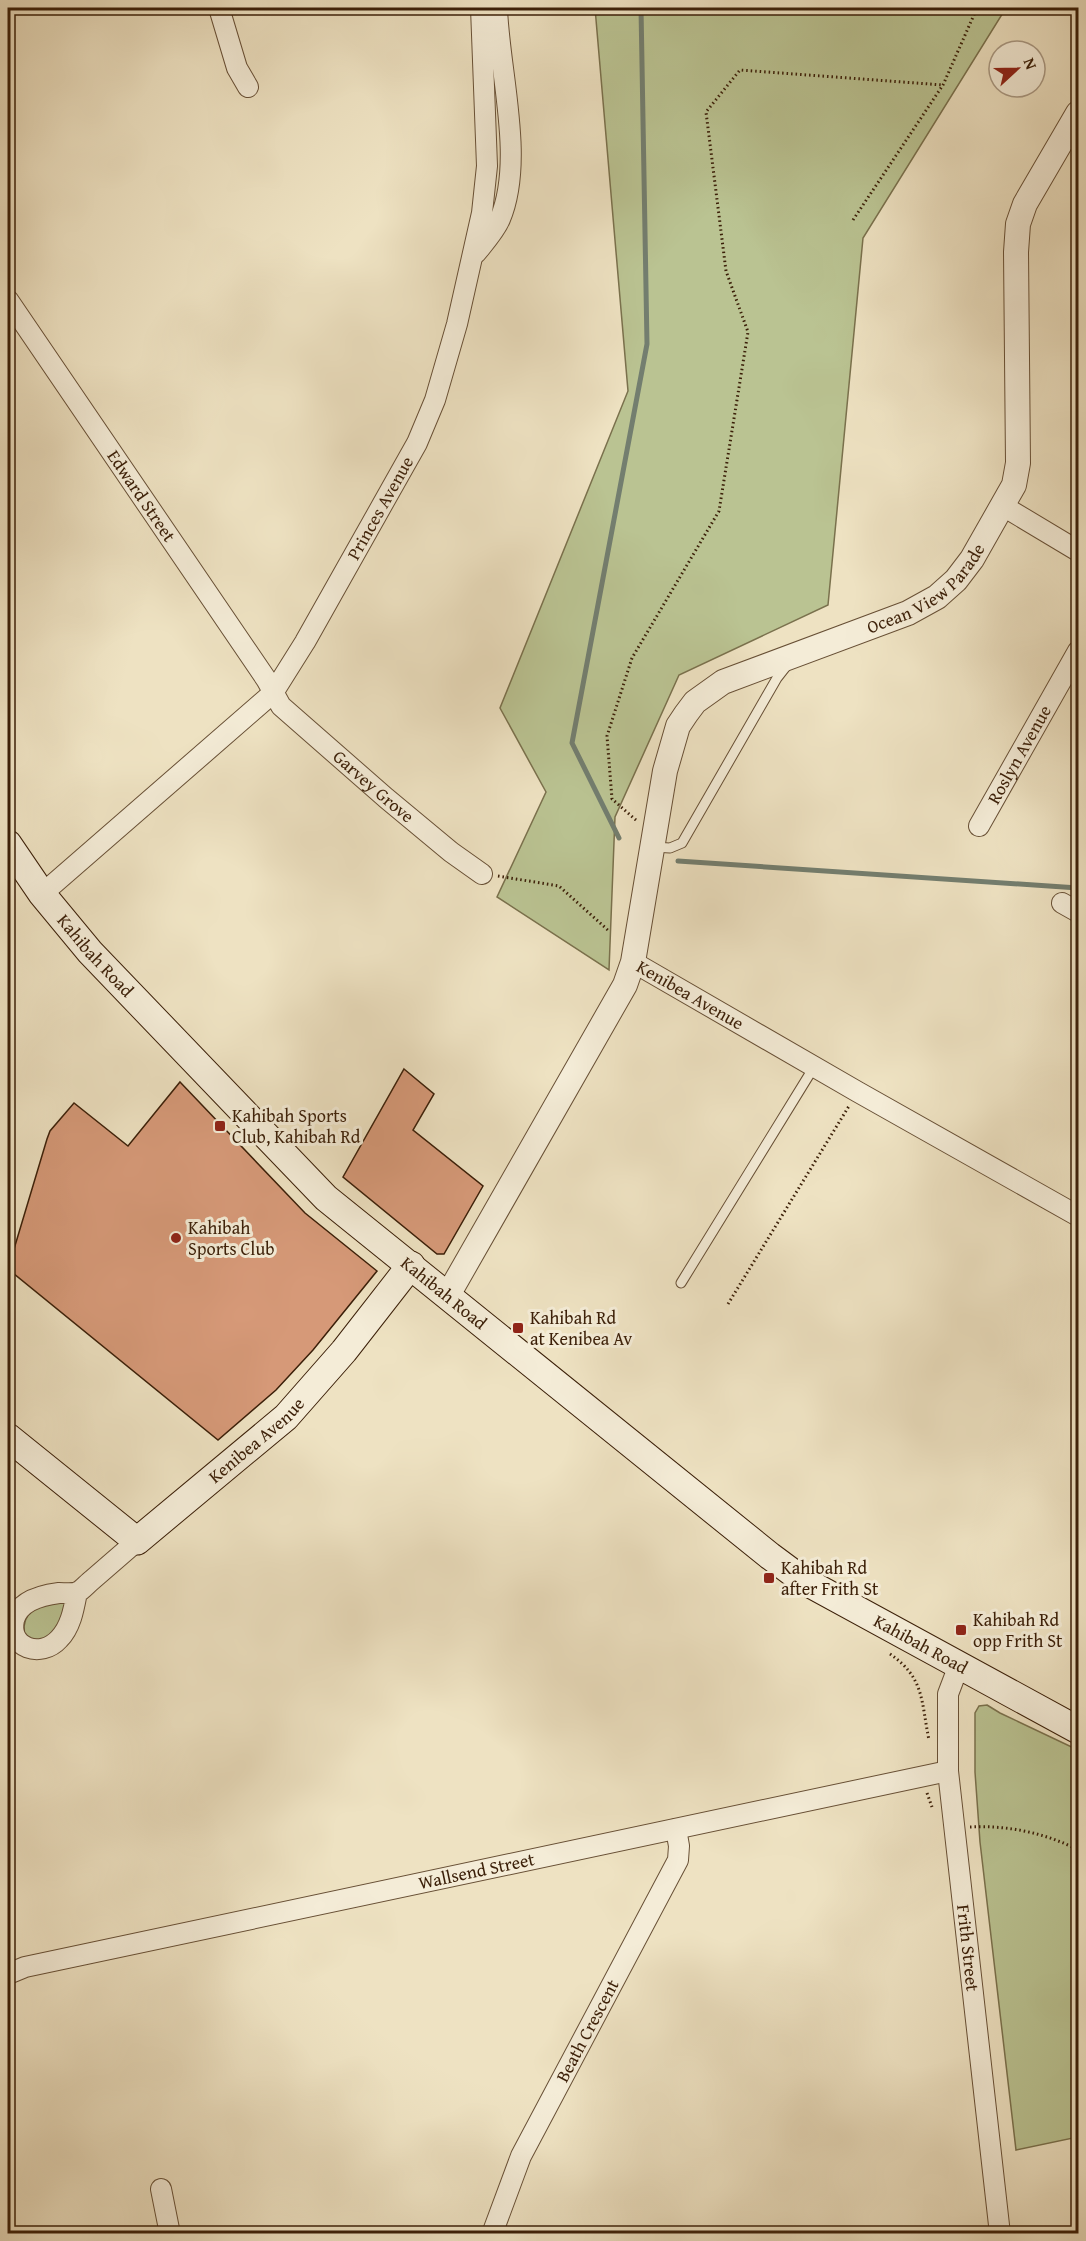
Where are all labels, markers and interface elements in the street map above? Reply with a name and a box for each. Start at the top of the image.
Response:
north arrow [987,39,1047,99]
text: N [1018,54,1044,73]
street label: Edward Street [101,444,183,548]
street label: Princes Avenue [340,451,420,565]
street label: Ocean View Parade [863,538,991,640]
street label: Roslyn Avenue [980,700,1058,809]
street label: Garvey Grove [327,743,420,829]
street label: Kahibah Road [51,908,141,1003]
street label: Kenibea Avenue [632,953,749,1036]
place label: Kahibah Sports Club, Kahibah Rd [232,1102,361,1150]
marker: Kahibah Sports Club, Kahibah Rd [213,1119,227,1133]
place label: Kahibah Sports Club [188,1214,274,1262]
marker: Kahibah Sports Club [169,1231,183,1245]
street label: Kahibah Road [395,1249,493,1336]
place label: Kahibah Rd at Kenibea Av [530,1304,632,1352]
marker: Kahibah Rd at Kenibea Av [511,1321,525,1335]
street label: Kenibea Avenue [202,1391,311,1489]
place label: Kahibah Rd after Frith St [781,1554,879,1602]
marker: Kahibah Rd after Frith St [762,1571,776,1585]
place label: Kahibah Rd opp Frith St [973,1606,1063,1654]
street label: Kahibah Road [869,1607,973,1681]
marker: Kahibah Rd opp Frith St [954,1623,968,1637]
street label: Wallsend Street [416,1845,538,1896]
street label: Frith Street [950,1903,987,1993]
street label: Beath Crescent [549,1974,626,2087]

